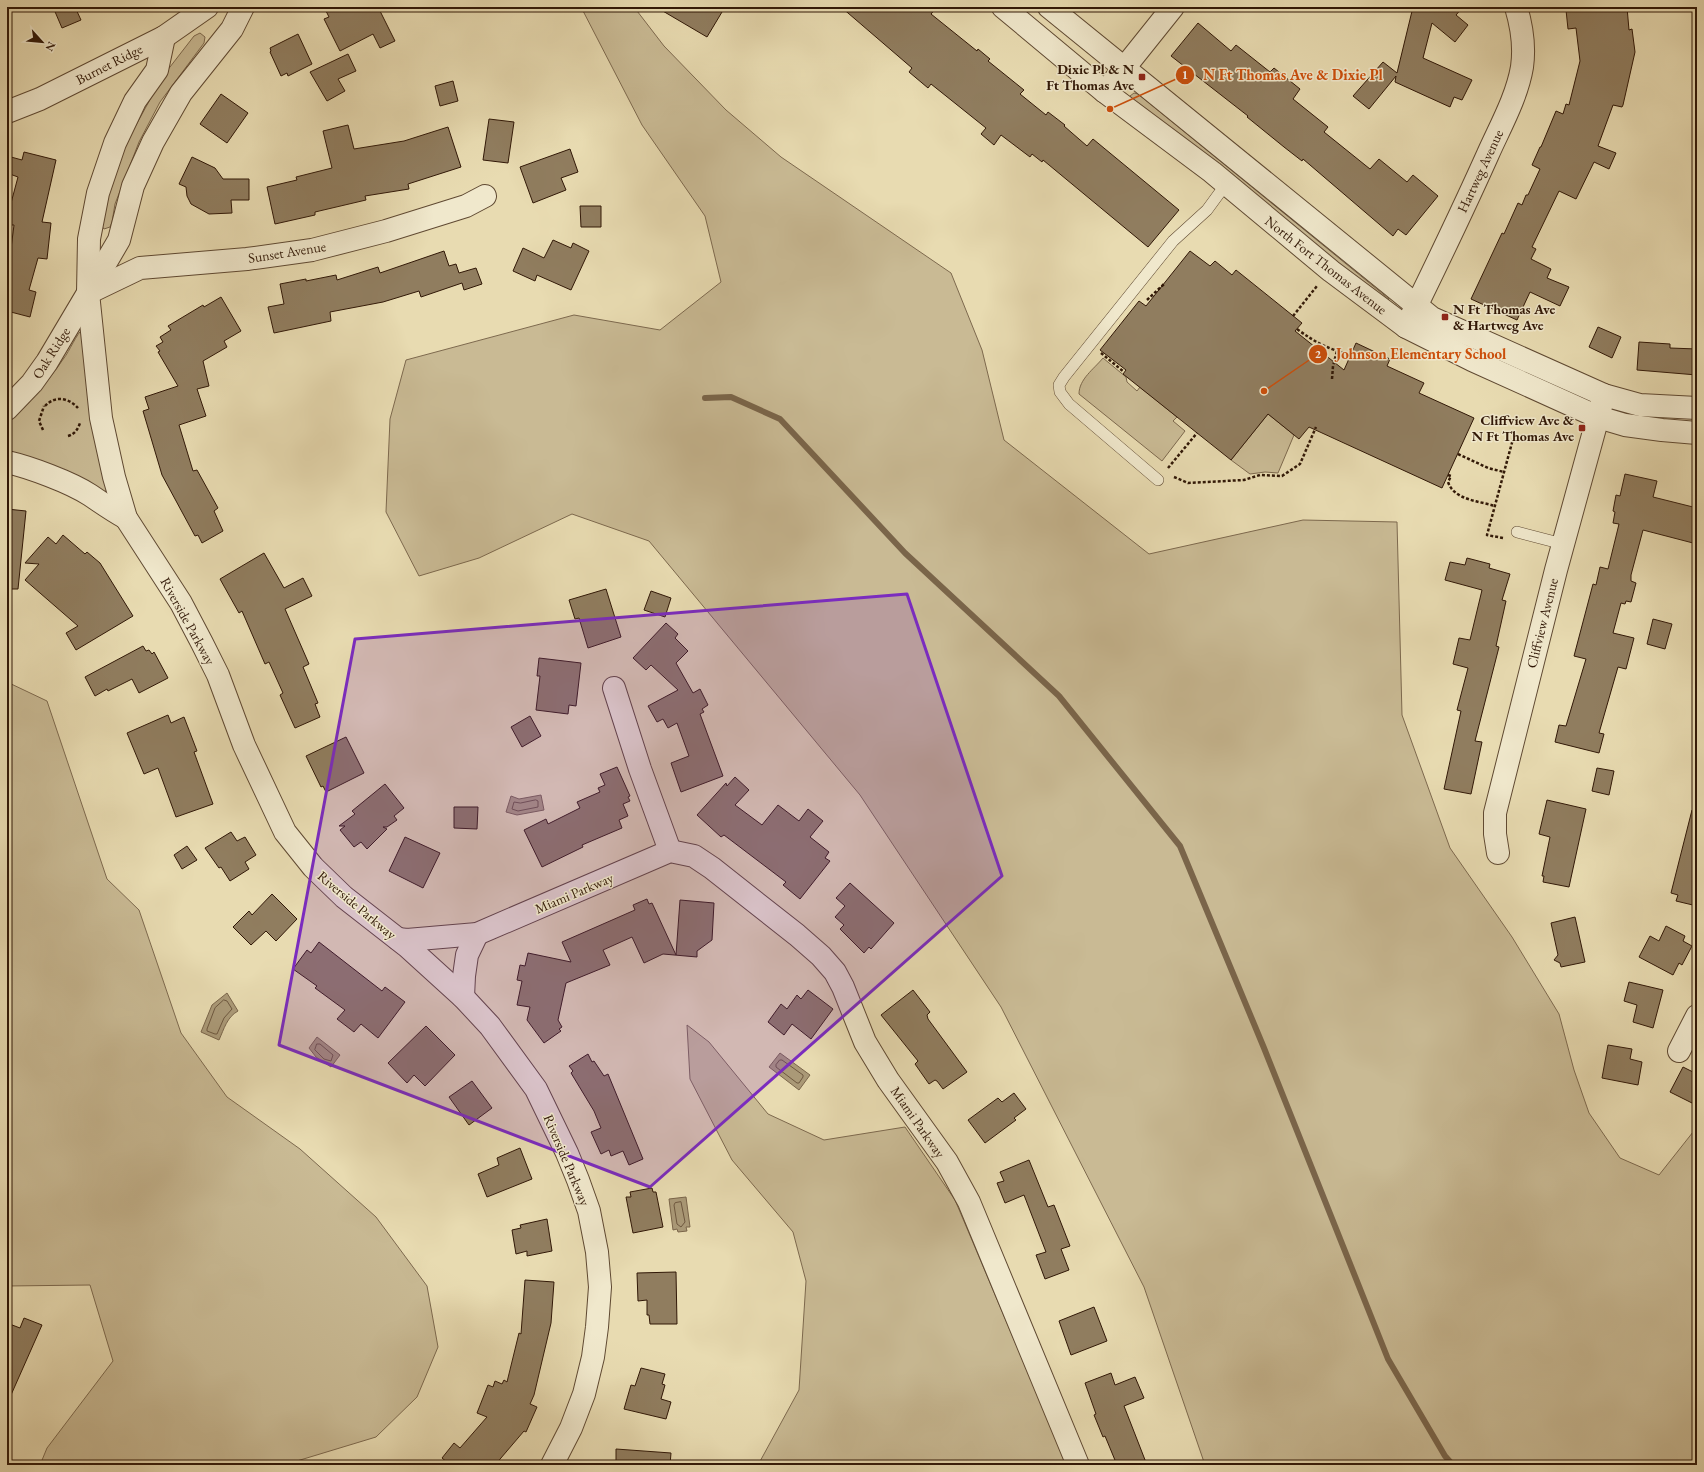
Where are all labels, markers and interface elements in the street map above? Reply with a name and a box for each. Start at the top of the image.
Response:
north arrow [22,22,62,62]
text: N [43,39,59,54]
street label: Burnet Ridge [73,39,146,88]
place label: Dixie Pl & N Ft Thomas Ave [1046,60,1135,94]
callout: N Ft Thomas Ave & Dixie Pl [1175,61,1391,88]
text: N Ft Thomas Ave & Dixie Pl [1203,65,1384,84]
text: 1 [1182,67,1188,83]
marker: Dixie Pl & N Ft Thomas Ave [1137,72,1147,82]
street label: Hartweg Avenue [1453,126,1507,215]
street label: North Fort Thomas Avenue [1261,212,1391,319]
street label: Sunset Avenue [247,237,328,267]
place label: N Ft Thomas Ave & Hartweg Ave [1453,300,1555,334]
marker: N Ft Thomas Ave & Hartweg Ave [1440,312,1450,322]
street label: Oak Ridge [28,323,74,382]
callout: Johnson Elementary School [1308,341,1515,368]
text: Johnson Elementary School [1334,344,1507,363]
text: 2 [1315,346,1322,362]
place label: Cliffview Ave & N Ft Thomas Ave [1472,411,1575,445]
marker: Cliffview Ave & N Ft Thomas Ave [1577,423,1587,433]
street label: Riverside Parkway [157,574,220,669]
street label: Cliffview Avenue [1522,575,1562,670]
street label: Riverside Parkway [314,867,401,944]
street label: Miami Parkway [532,868,617,918]
street label: Miami Parkway [887,1083,950,1162]
street label: Riverside Parkway [540,1112,595,1209]

